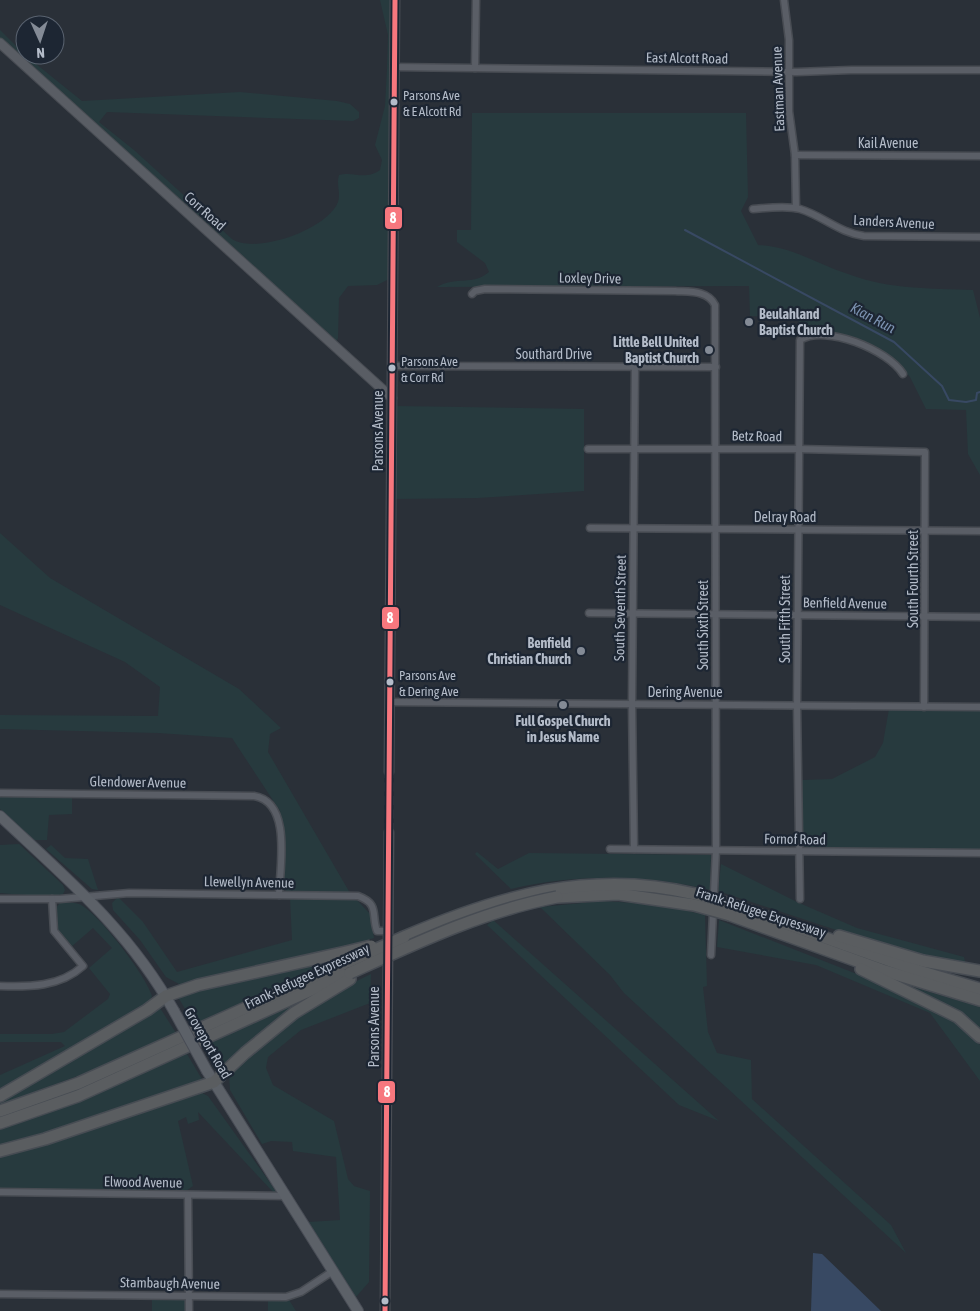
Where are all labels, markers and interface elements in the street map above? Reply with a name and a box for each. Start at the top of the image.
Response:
north arrow [15,15,65,65]
text: N [36,45,45,61]
street label: Eastman Avenue [769,46,787,132]
street label: East Alcott Road [646,49,728,67]
place label: Parsons Ave & E Alcott Rd [403,88,461,119]
marker: Parsons Ave & E Alcott Rd [389,97,399,107]
street label: Kail Avenue [858,135,918,151]
street label: Corr Road [181,188,229,234]
line badge: 8 [384,206,403,230]
text: 8 [390,210,397,226]
street label: Landers Avenue [853,212,935,232]
street label: Loxley Drive [559,269,621,287]
water label: Kian Run [848,299,899,336]
place label: Beulahland Baptist Church [759,306,833,338]
marker: Beulahland Baptist Church [743,316,755,328]
place label: Little Bell United Baptist Church [613,334,699,366]
marker: Little Bell United Baptist Church [703,344,715,356]
street label: Southard Drive [516,346,592,362]
place label: Parsons Ave & Corr Rd [401,354,458,385]
marker: Parsons Ave & Corr Rd [387,363,397,373]
street label: Parsons Avenue [370,390,386,472]
street label: Betz Road [732,428,782,444]
street label: Delray Road [754,509,816,525]
street label: South Fourth Street [905,530,921,628]
street label: South Seventh Street [611,555,629,661]
street label: South Fifth Street [777,575,793,663]
street label: South Sixth Street [695,580,711,670]
street label: Benfield Avenue [803,594,887,612]
line badge: 8 [381,606,400,630]
text: 8 [387,610,394,626]
place label: Benfield Christian Church [487,635,571,667]
marker: Benfield Christian Church [575,645,587,657]
place label: Parsons Ave & Dering Ave [399,668,459,699]
marker: Parsons Ave & Dering Ave [385,677,395,687]
street label: Dering Avenue [647,684,723,700]
marker: Full Gospel Church in Jesus Name [557,699,569,711]
place label: Full Gospel Church in Jesus Name [515,713,611,745]
street label: Glendower Avenue [90,773,186,791]
street label: Fornof Road [764,830,826,848]
street label: Llewellyn Avenue [204,873,294,891]
street label: Frank-Refugee Expressway [694,883,828,941]
street label: Frank-Refugee Expressway [242,940,372,1012]
street label: Parsons Avenue [366,986,382,1068]
street label: Groveport Road [181,1004,235,1082]
line badge: 8 [377,1080,396,1104]
text: 8 [384,1084,391,1100]
street label: Elwood Avenue [104,1173,182,1191]
street label: Stambaugh Avenue [120,1274,220,1292]
unlabelled marker [380,1296,390,1306]

